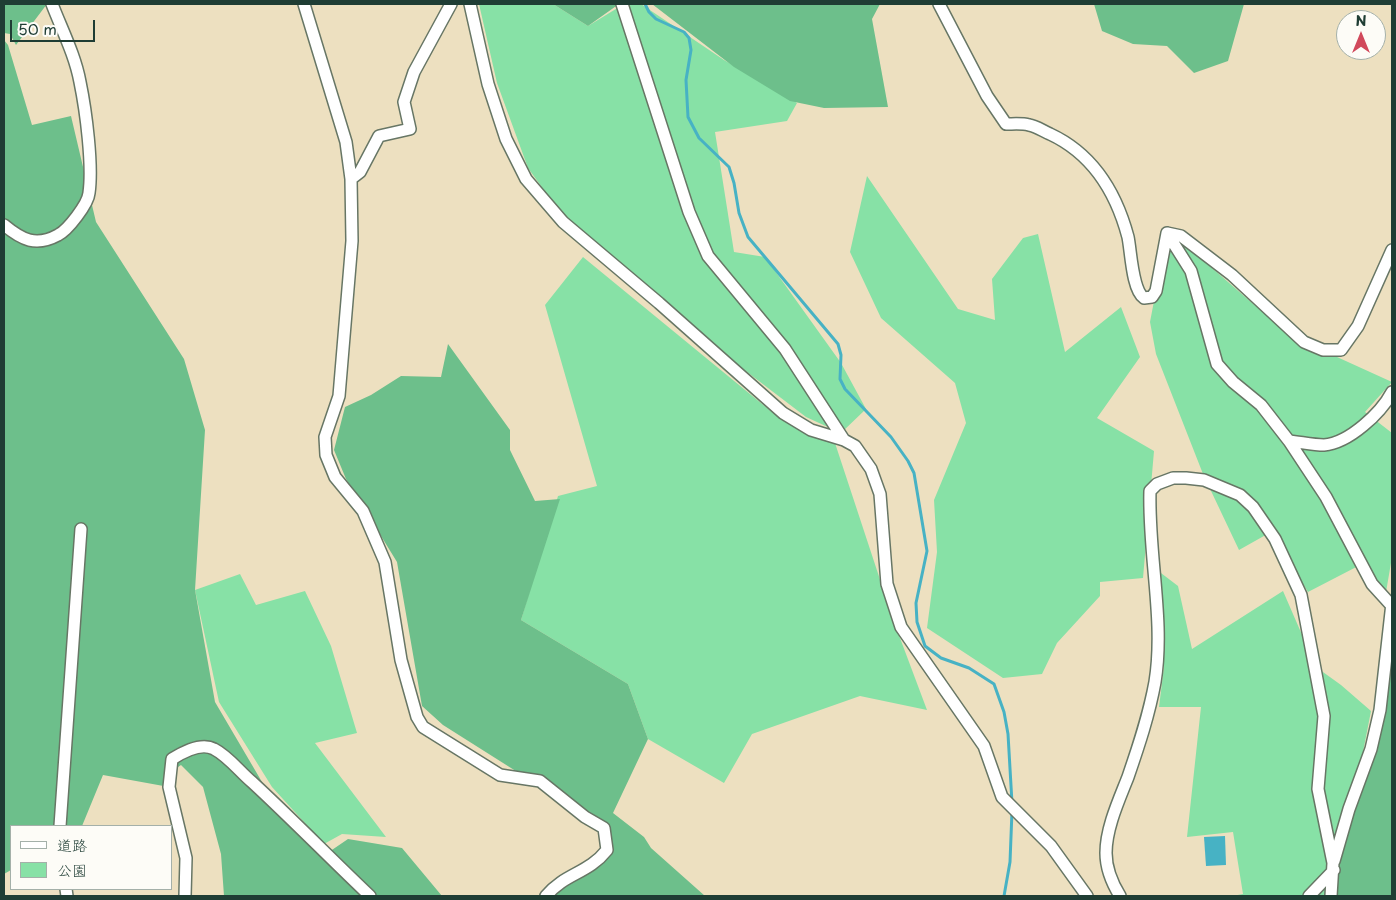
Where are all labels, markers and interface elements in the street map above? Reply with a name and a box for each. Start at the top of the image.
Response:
scale bar [12,10,98,42]
north arrow [1336,10,1386,60]
text: N [1355,10,1367,31]
text: 50 m [18,17,57,40]
legend [10,825,172,890]
text: 道路 [57,833,87,856]
text: 公園 [57,858,87,881]

